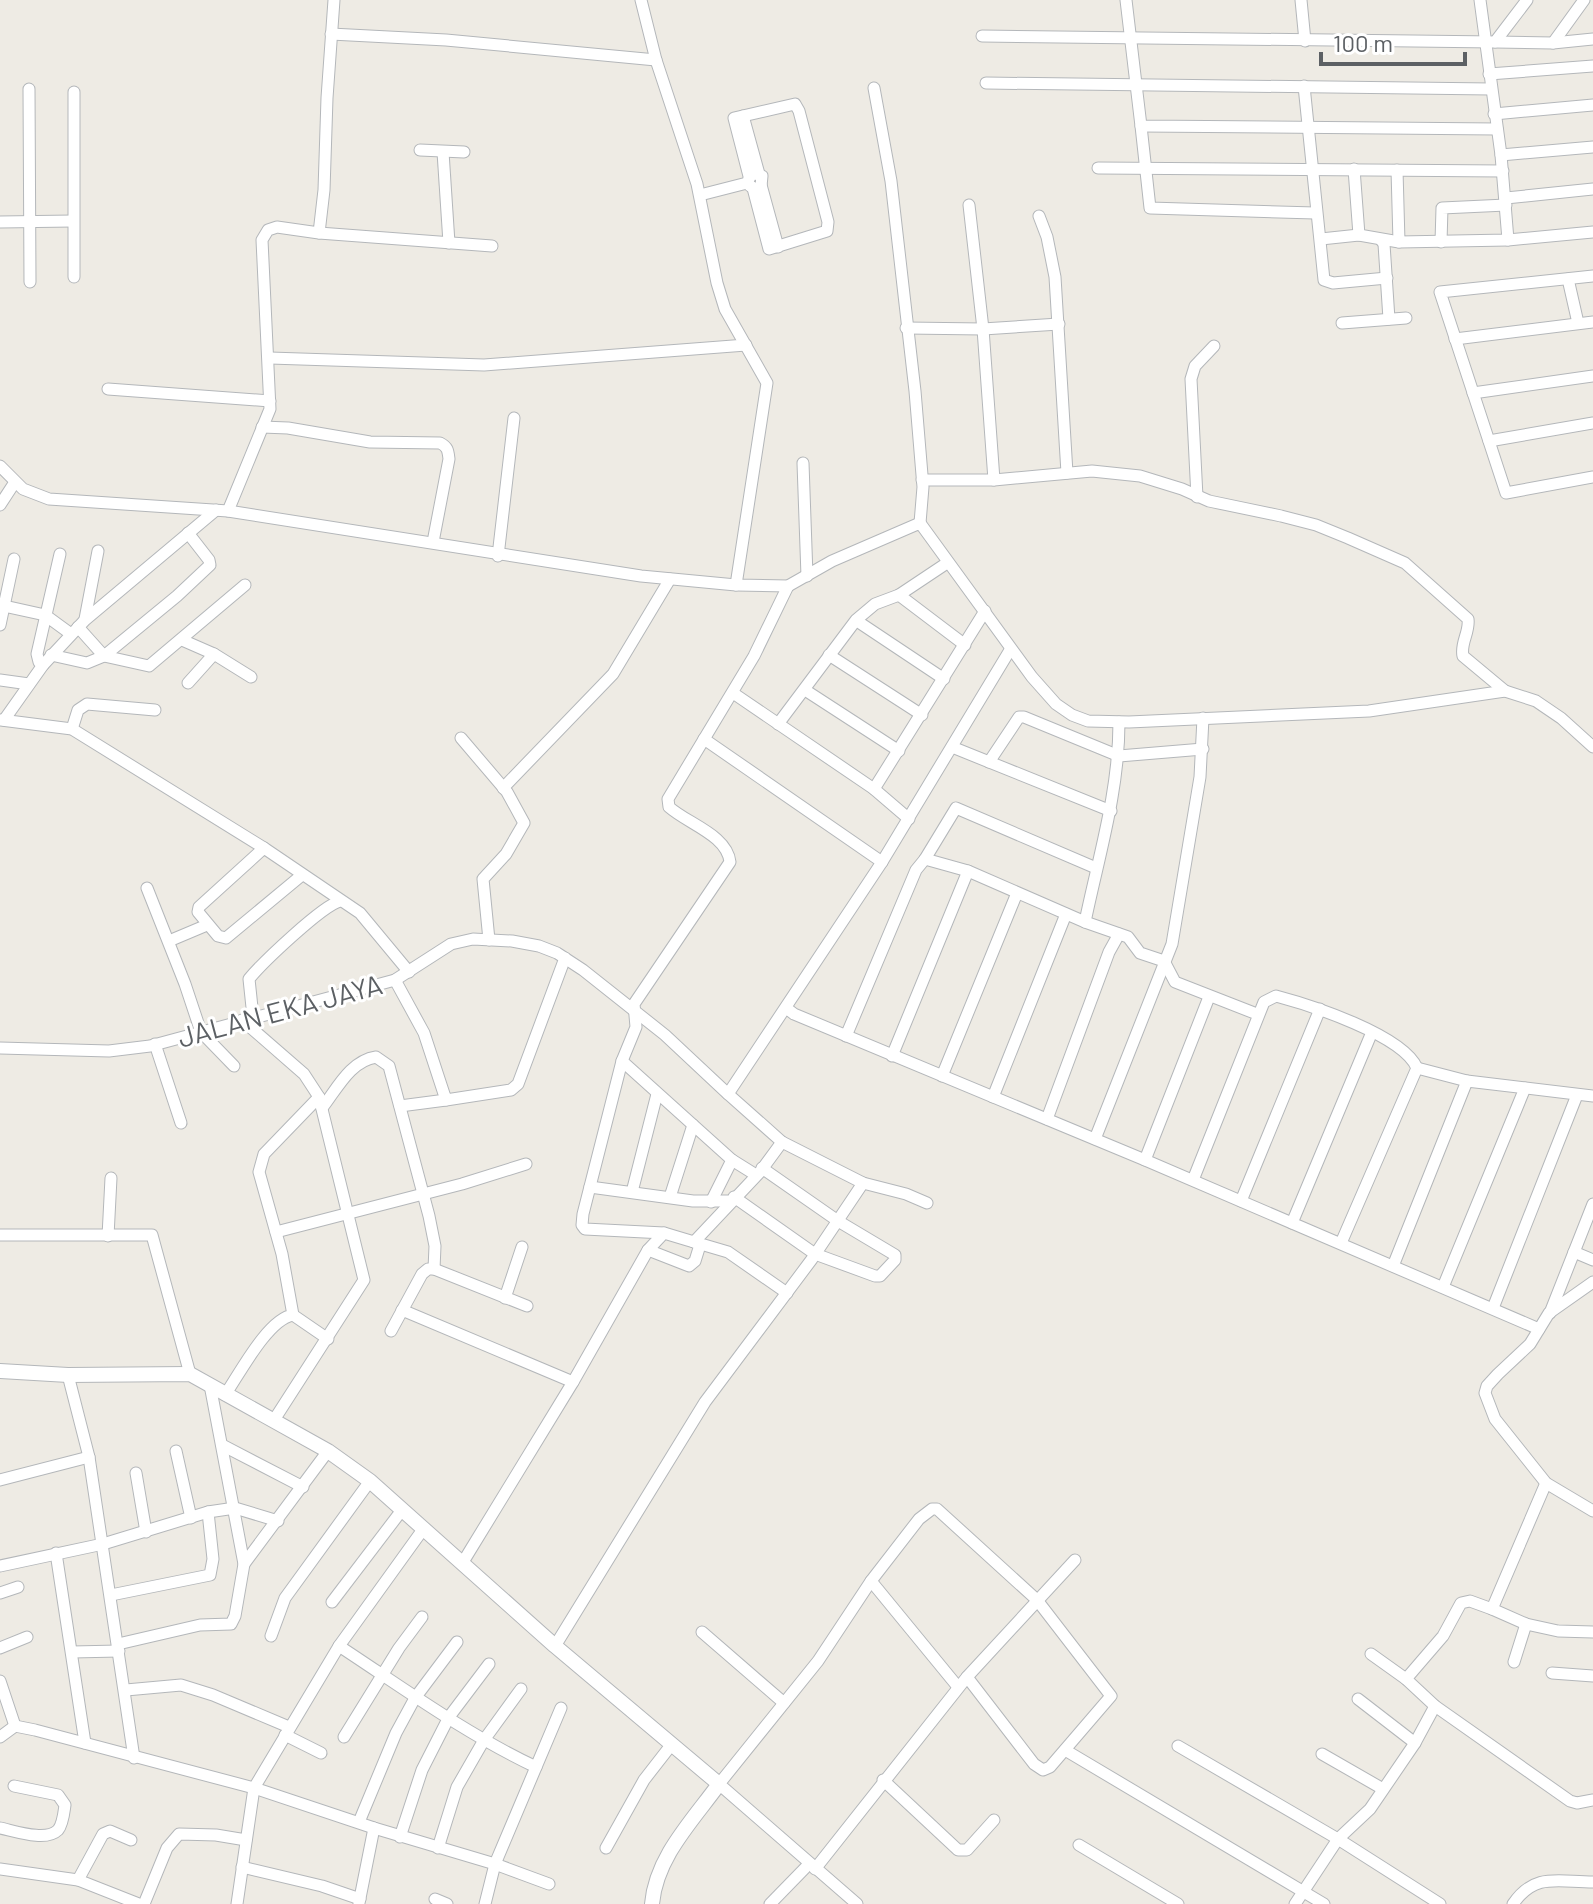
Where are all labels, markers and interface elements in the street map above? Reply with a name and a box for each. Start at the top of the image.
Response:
scale bar [1321,16,1465,66]
text: 100 m [1333,28,1393,57]
street label: JALAN EKA JAYA [174,966,386,1054]

